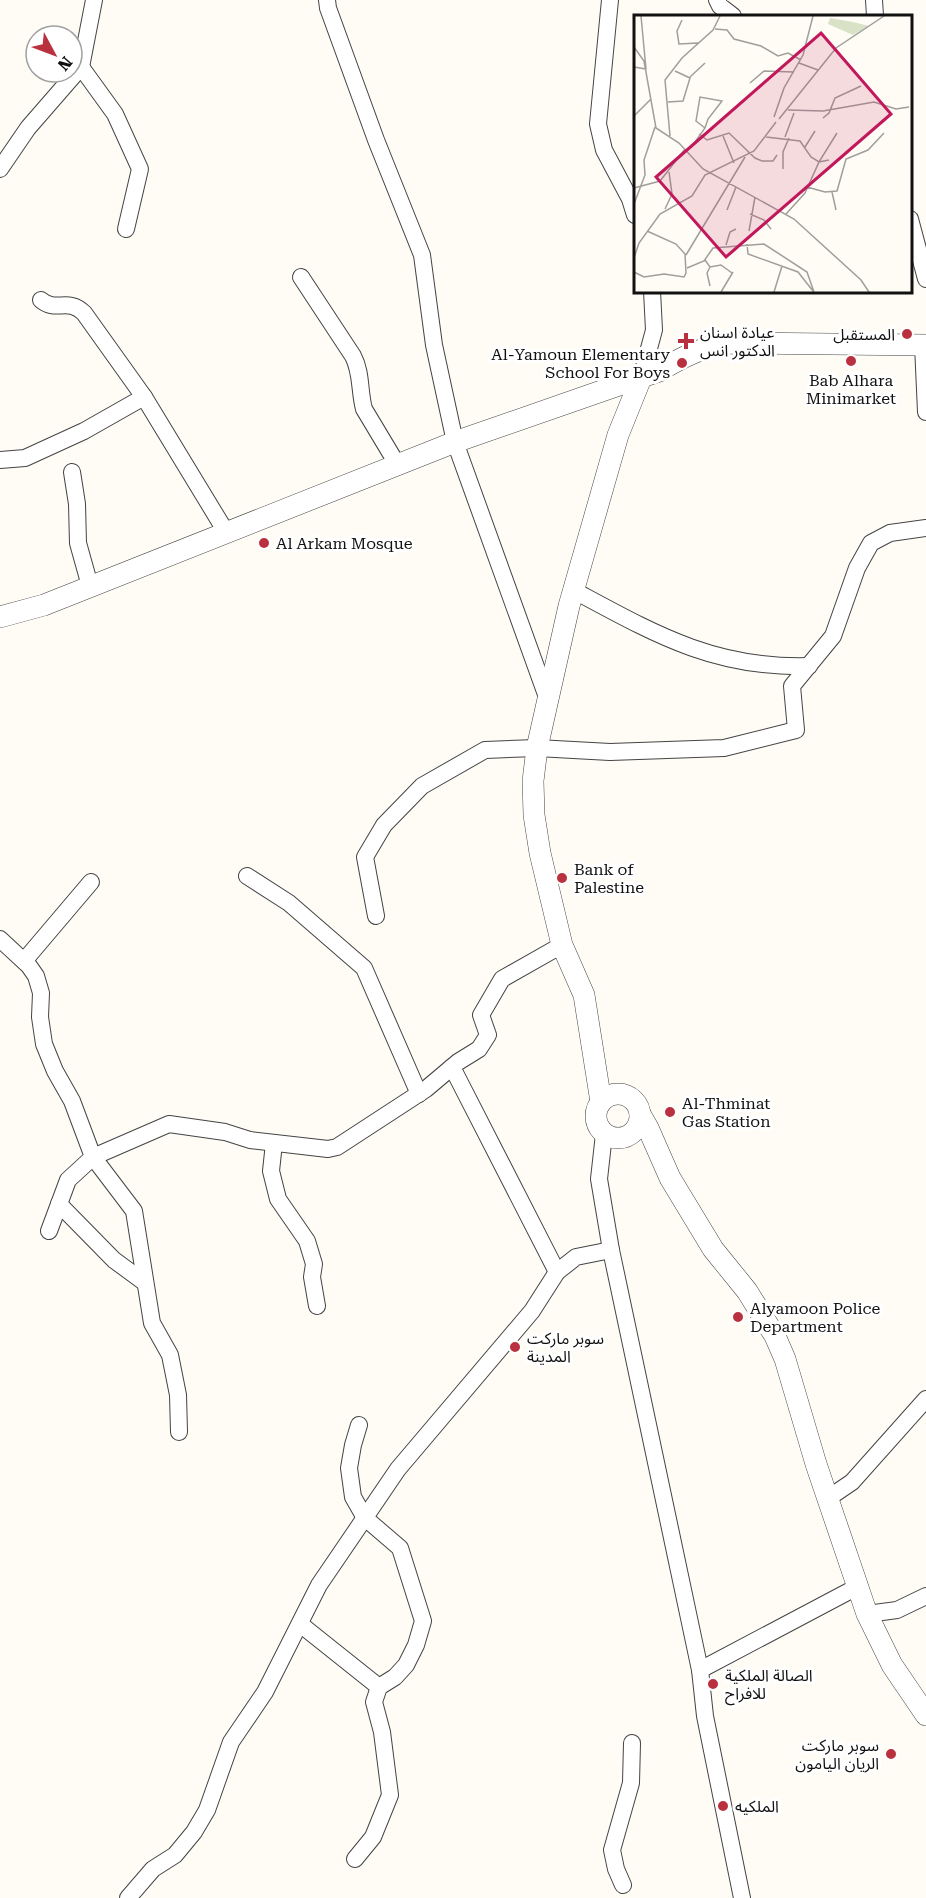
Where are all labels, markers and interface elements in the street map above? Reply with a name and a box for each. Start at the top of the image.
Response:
inset map [634,15,911,292]
north arrow [24,24,84,84]
text: N [54,53,76,74]
place label: عيادة اسنان الدكتور انس [700,323,775,360]
place label: المستقبل [833,325,895,344]
marker: المستقبل [900,327,914,341]
marker: عيادة اسنان الدكتور انس [677,332,695,350]
place label: Al-Yamoun Elementary School For Boys [491,345,671,382]
marker: Bab Alhara Minimarket [844,354,858,368]
marker: Al-Yamoun Elementary School For Boys [675,356,689,370]
place label: Bab Alhara Minimarket [806,371,896,408]
place label: Al Arkam Mosque [276,534,413,553]
marker: Al Arkam Mosque [257,536,271,550]
place label: Bank of Palestine [574,860,644,897]
marker: Bank of Palestine [555,871,569,885]
place label: Al-Thminat Gas Station [682,1094,771,1131]
marker: Al-Thminat Gas Station [663,1105,677,1119]
place label: Alyamoon Police Department [750,1299,881,1336]
marker: Alyamoon Police Department [731,1310,745,1324]
place label: سوبر ماركت المدينة [527,1329,604,1366]
marker: سوبر ماركت المدينة [508,1340,522,1354]
place label: الصالة الملكية للافراح [725,1666,813,1706]
marker: الصالة الملكية للافراح [706,1677,720,1691]
place label: سوبر ماركت الريان اليامون [795,1736,879,1773]
marker: سوبر ماركت الريان اليامون [884,1747,898,1761]
place label: الملكيه [735,1797,779,1816]
marker: الملكيه [716,1799,730,1813]

